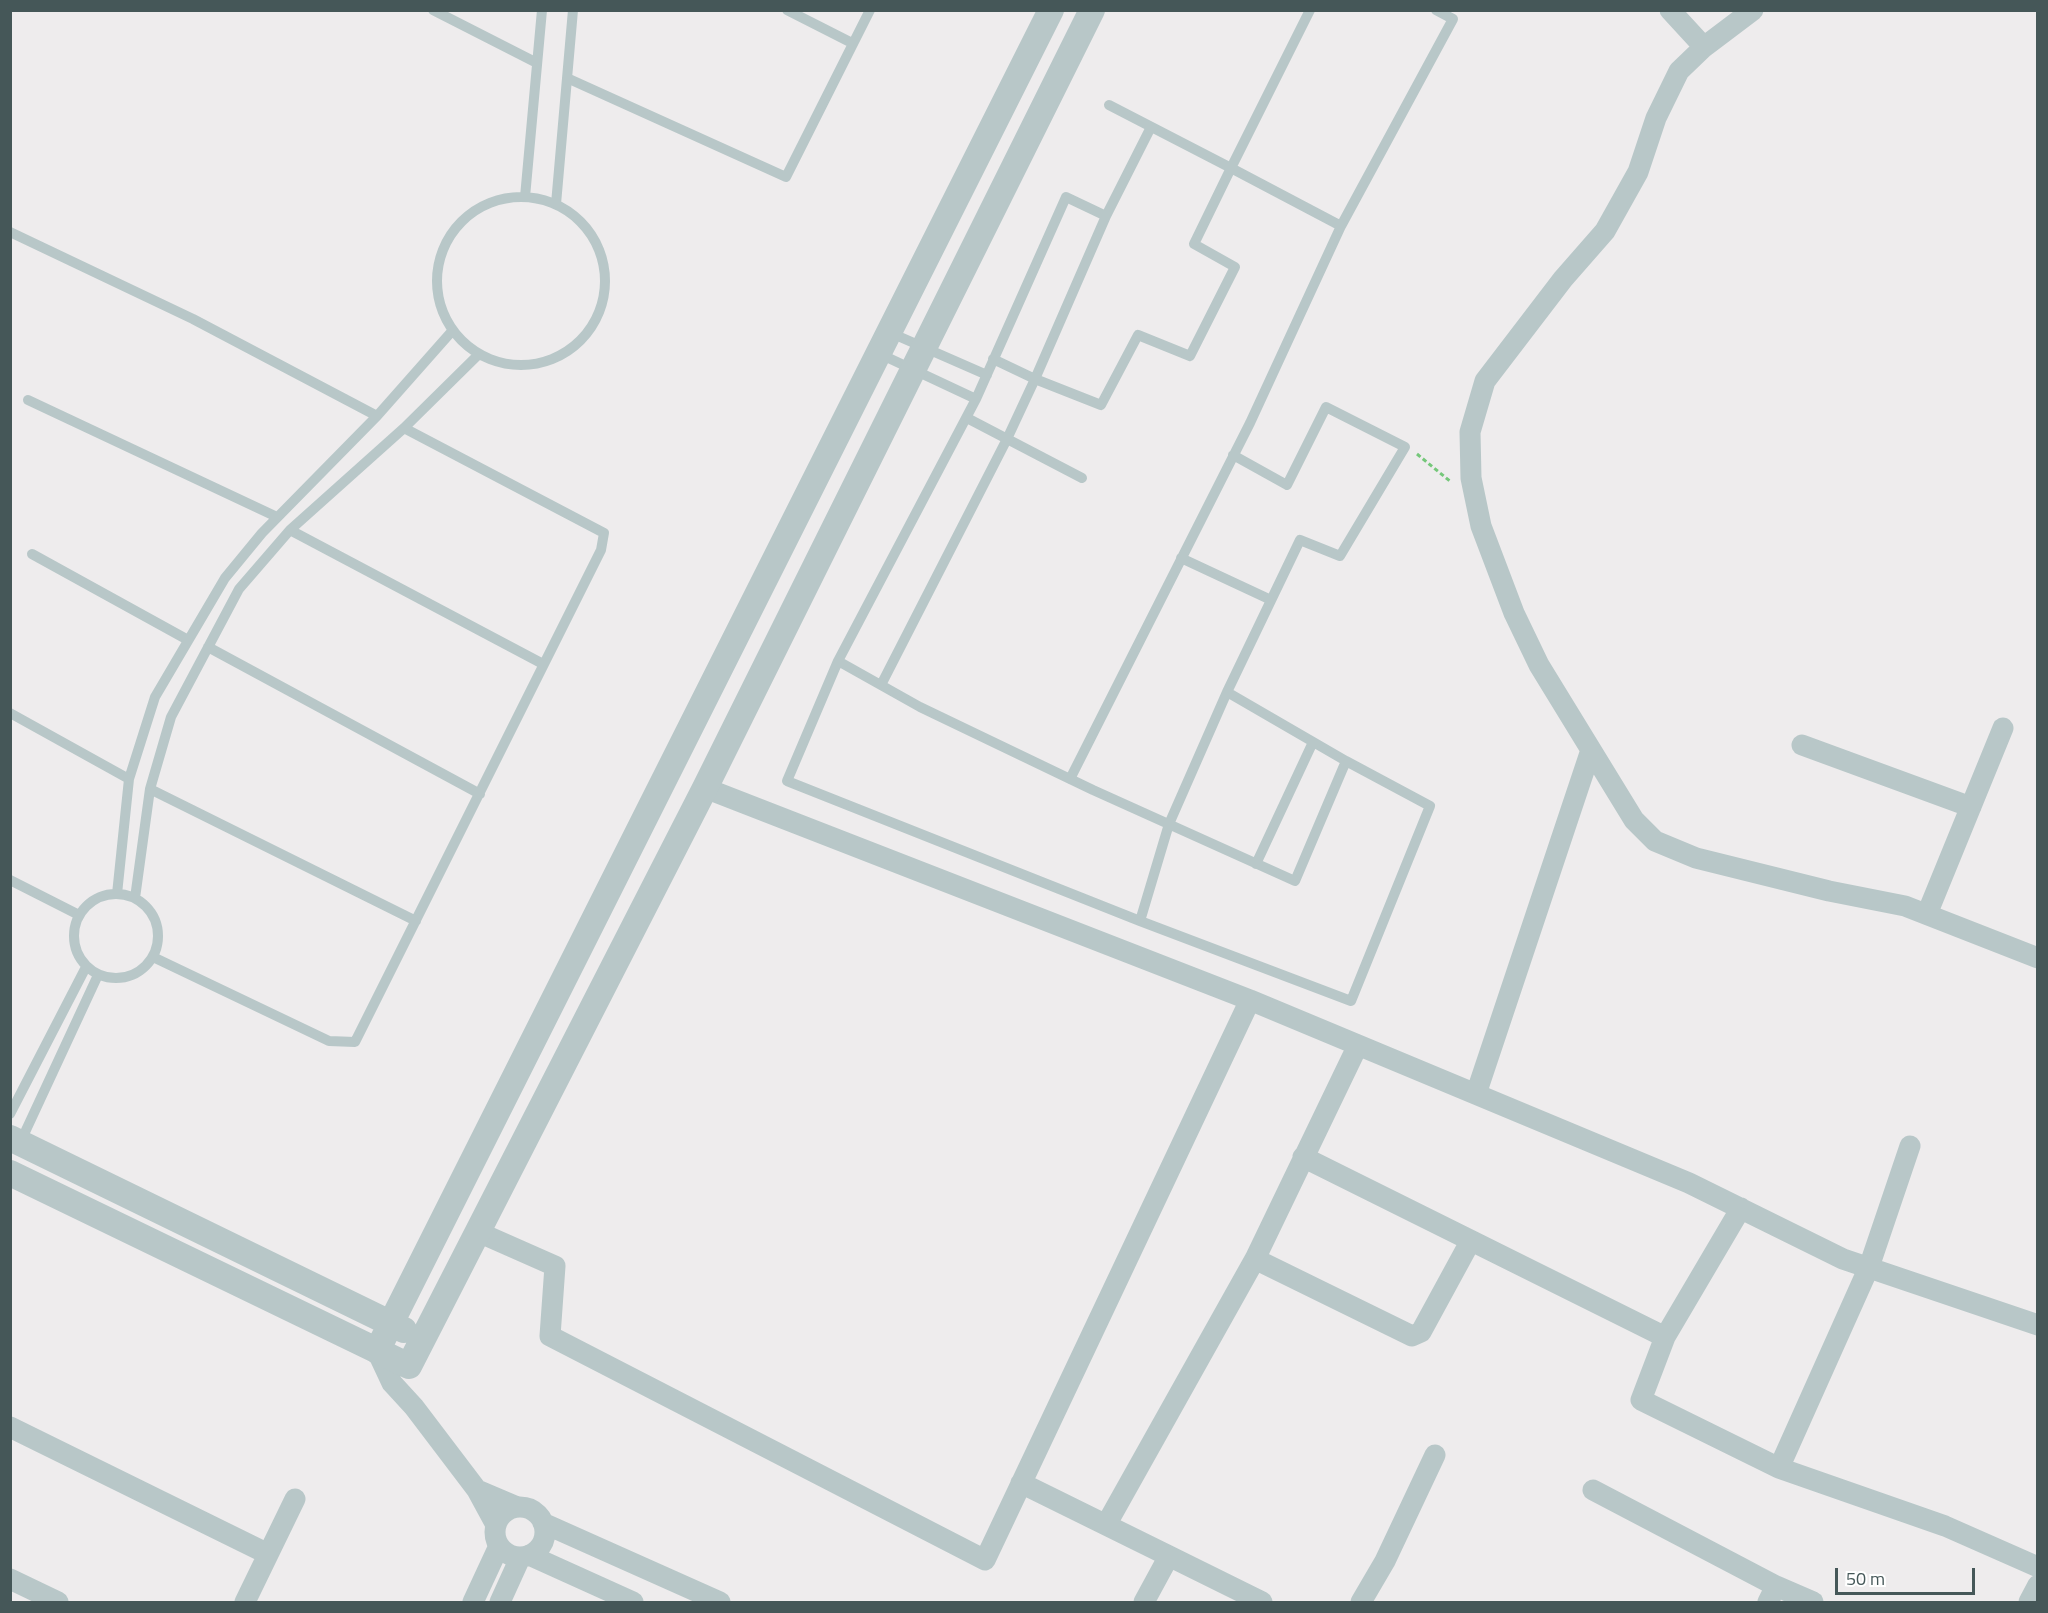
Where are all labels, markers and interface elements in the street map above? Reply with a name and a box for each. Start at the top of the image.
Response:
scale bar [1838,1556,1978,1594]
text: 50 m [1846,1565,1885,1592]

